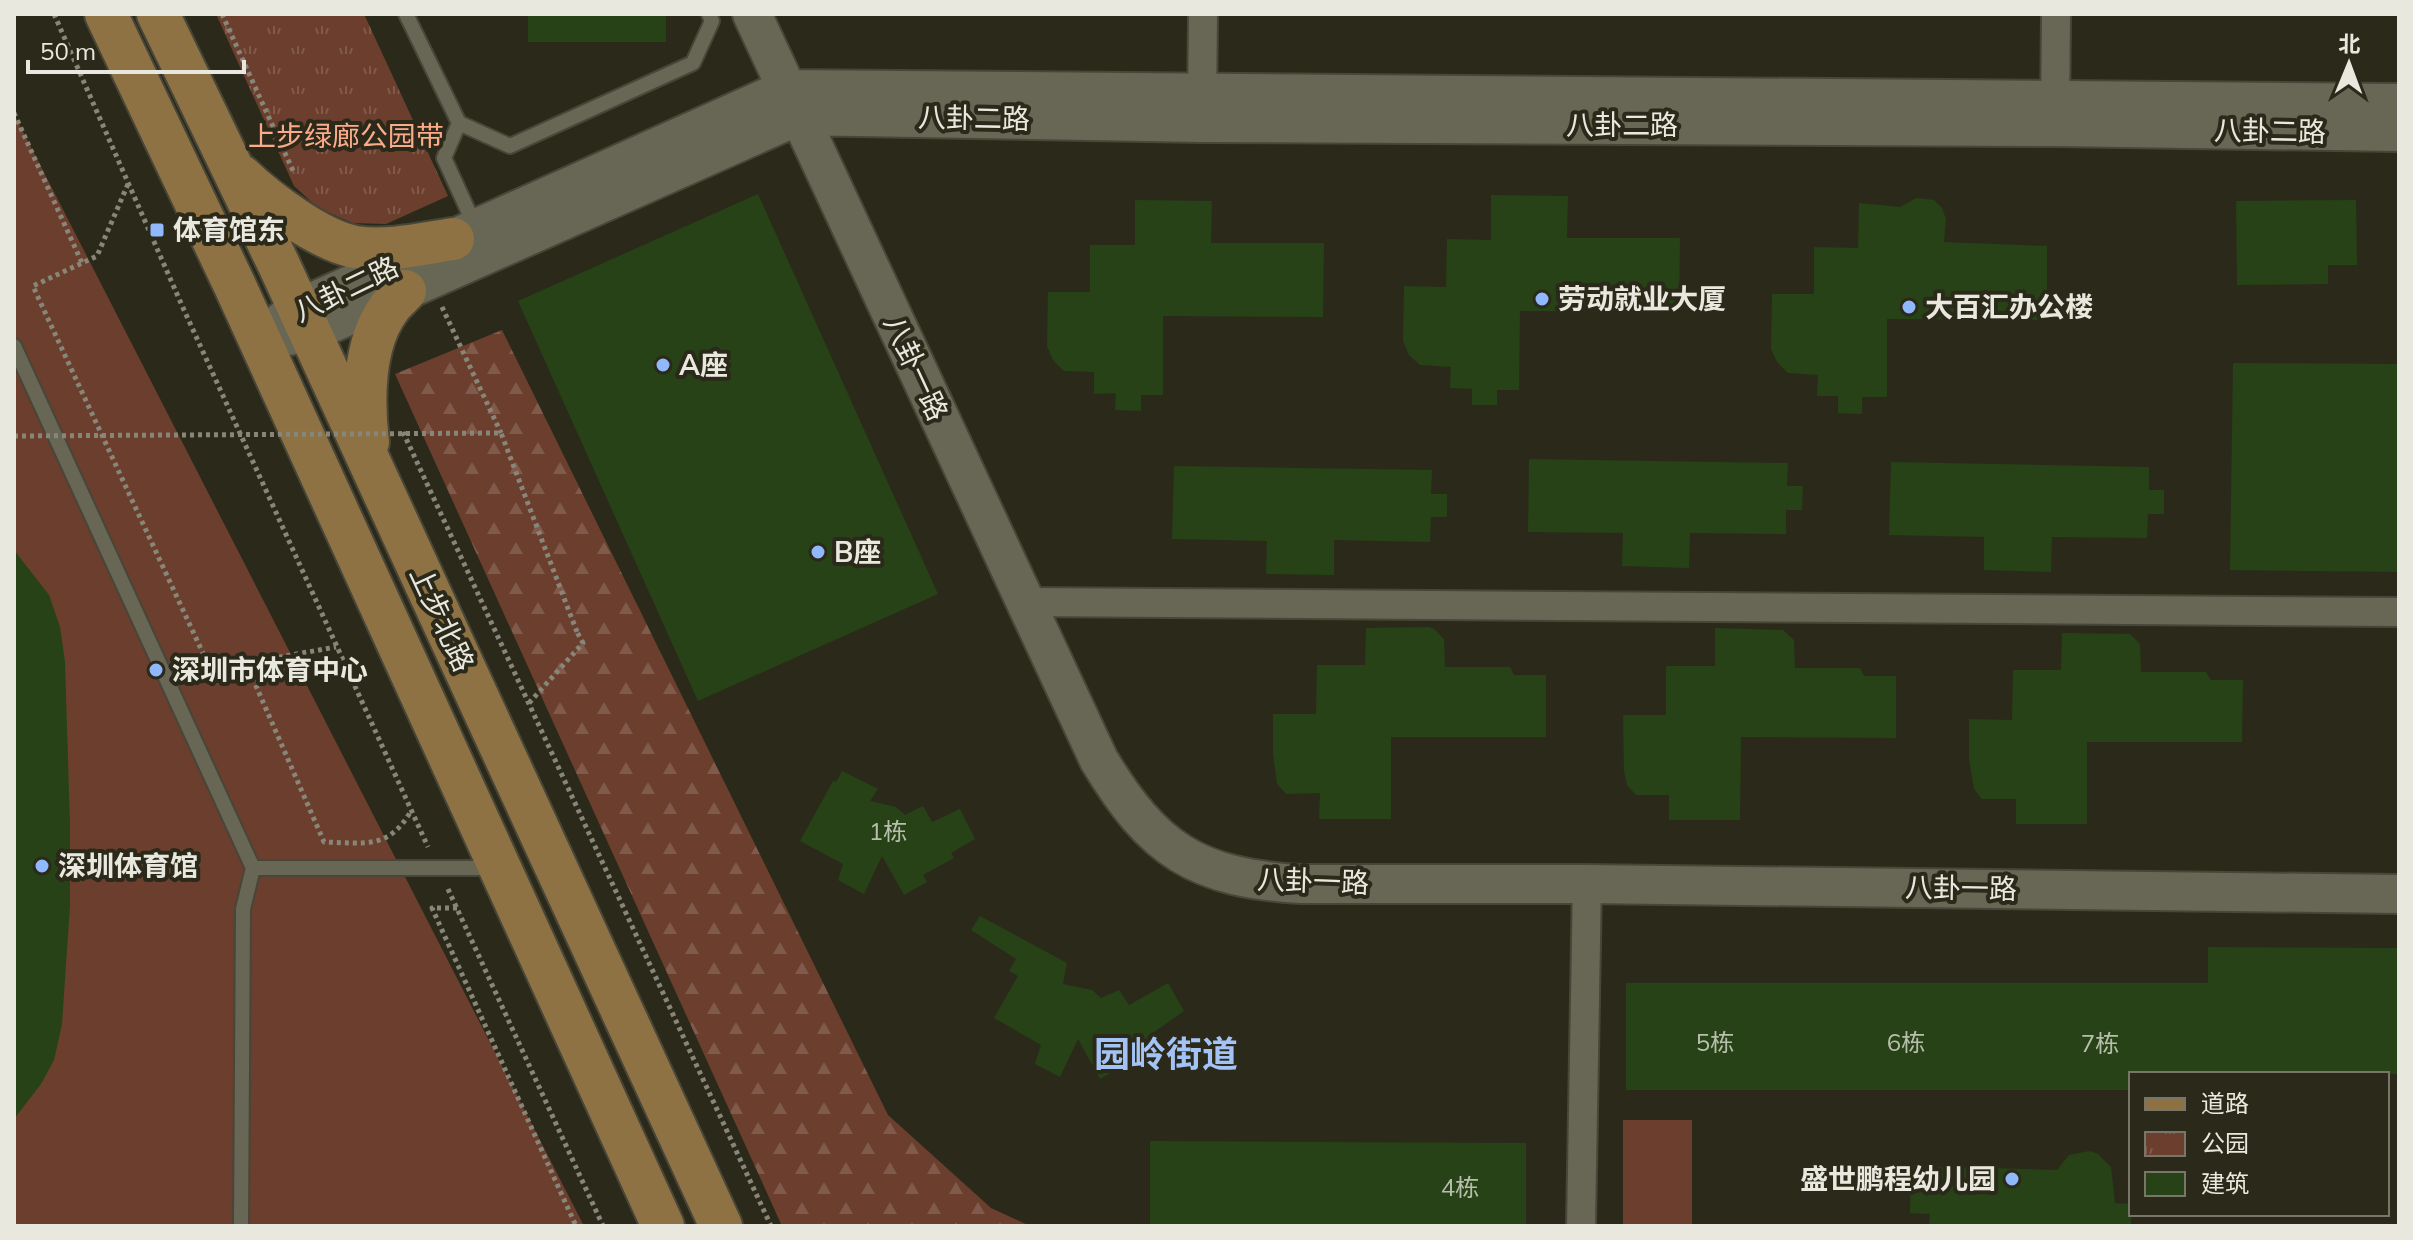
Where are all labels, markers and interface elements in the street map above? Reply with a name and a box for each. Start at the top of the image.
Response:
scale bar [28,24,244,74]
north arrow [2309,24,2389,104]
text: 北 [2338,30,2361,58]
text: 50 m [40,36,96,66]
street label: 八卦二路 [918,99,1030,136]
street label: 八卦二路 [1566,107,1678,142]
street label: 八卦二路 [2214,112,2326,149]
park label: 上步绿廊公园带 [248,118,444,153]
place label: 体育馆东 [173,212,285,247]
marker: 体育馆东 [148,221,166,239]
street label: 八卦二路 [288,248,404,329]
place label: 劳动就业大厦 [1558,281,1726,316]
place label: 大百汇办公楼 [1925,289,2093,324]
marker: 劳动就业大厦 [1533,290,1551,308]
marker: 大百汇办公楼 [1900,298,1918,316]
street label: 八卦一路 [877,310,956,426]
place label: A座 [679,347,728,382]
marker: A座 [654,356,672,374]
place label: B座 [834,534,881,569]
marker: B座 [809,543,827,561]
street label: 上步北路 [403,561,482,677]
place label: 深圳市体育中心 [172,652,368,687]
marker: 深圳市体育中心 [147,661,165,679]
house number: 1栋 [869,816,907,846]
place label: 深圳体育馆 [58,848,198,883]
marker: 深圳体育馆 [33,857,51,875]
street label: 八卦一路 [1256,861,1370,900]
street label: 八卦一路 [1905,869,2017,906]
house number: 5栋 [1696,1027,1734,1057]
house number: 6栋 [1887,1027,1925,1057]
house number: 7栋 [2081,1028,2119,1058]
district label: 园岭街道 [1094,1031,1238,1076]
legend [2129,1072,2389,1216]
text: 道路 [2201,1088,2249,1118]
text: 公园 [2201,1128,2249,1158]
place label: 盛世鹏程幼儿园 [1800,1161,1996,1196]
text: 建筑 [2201,1168,2249,1198]
marker: 盛世鹏程幼儿园 [2003,1170,2021,1188]
house number: 4栋 [1441,1172,1479,1202]

